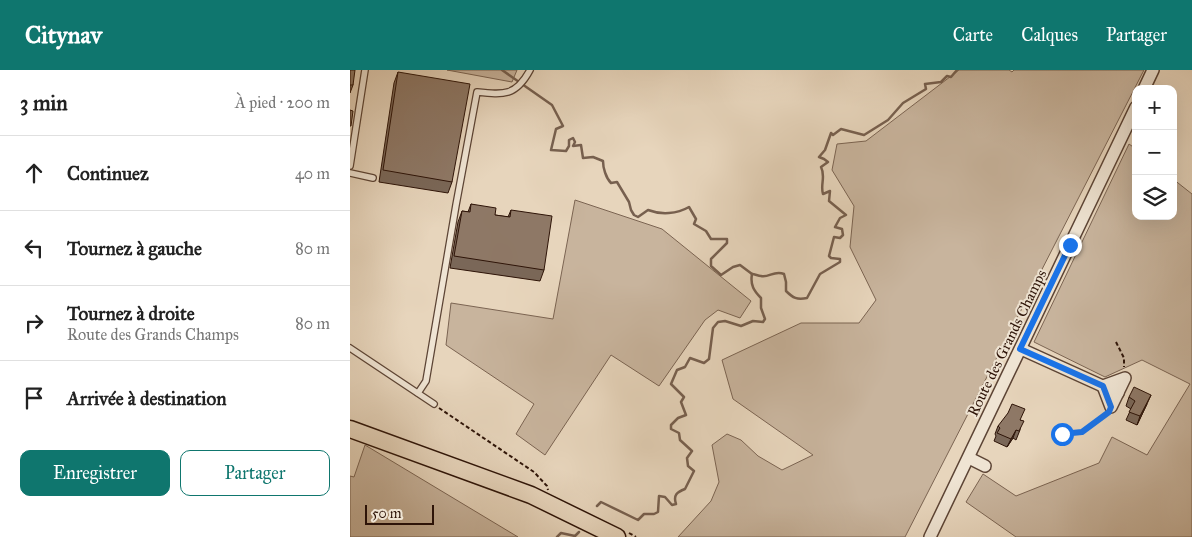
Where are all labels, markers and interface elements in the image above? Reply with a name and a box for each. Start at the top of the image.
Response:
text: Citynav [25,20,102,50]
text: Carte [953,24,993,46]
text: Calques [1021,24,1078,46]
text: Partager [1106,24,1167,46]
map controls [1132,85,1177,220]
button: + [1132,85,1177,130]
text: 3 min [20,90,68,116]
text: À pied · 200 m [235,93,330,112]
button: − [1132,130,1177,175]
icon: ahead [20,159,48,187]
text: Continuez [67,162,149,185]
text: 40 m [295,164,330,183]
button: layers [1132,175,1177,220]
icon: left [20,234,48,262]
route end [1059,234,1082,257]
text: Tournez à gauche [67,237,202,260]
text: 80 m [295,239,330,258]
street label: Route des Grands Champs [964,267,1050,419]
text: Tournez à droite [67,302,195,325]
icon: right [20,309,48,337]
text: 80 m [295,314,330,333]
text: Route des Grands Champs [67,325,239,344]
icon: arrive [20,384,48,412]
text: Arrivée à destination [67,387,226,410]
route start [1051,423,1074,446]
button: Enregistrer [20,450,170,496]
button: Partager [180,450,330,496]
scale bar [365,502,434,525]
text: 50 m [372,505,401,522]

